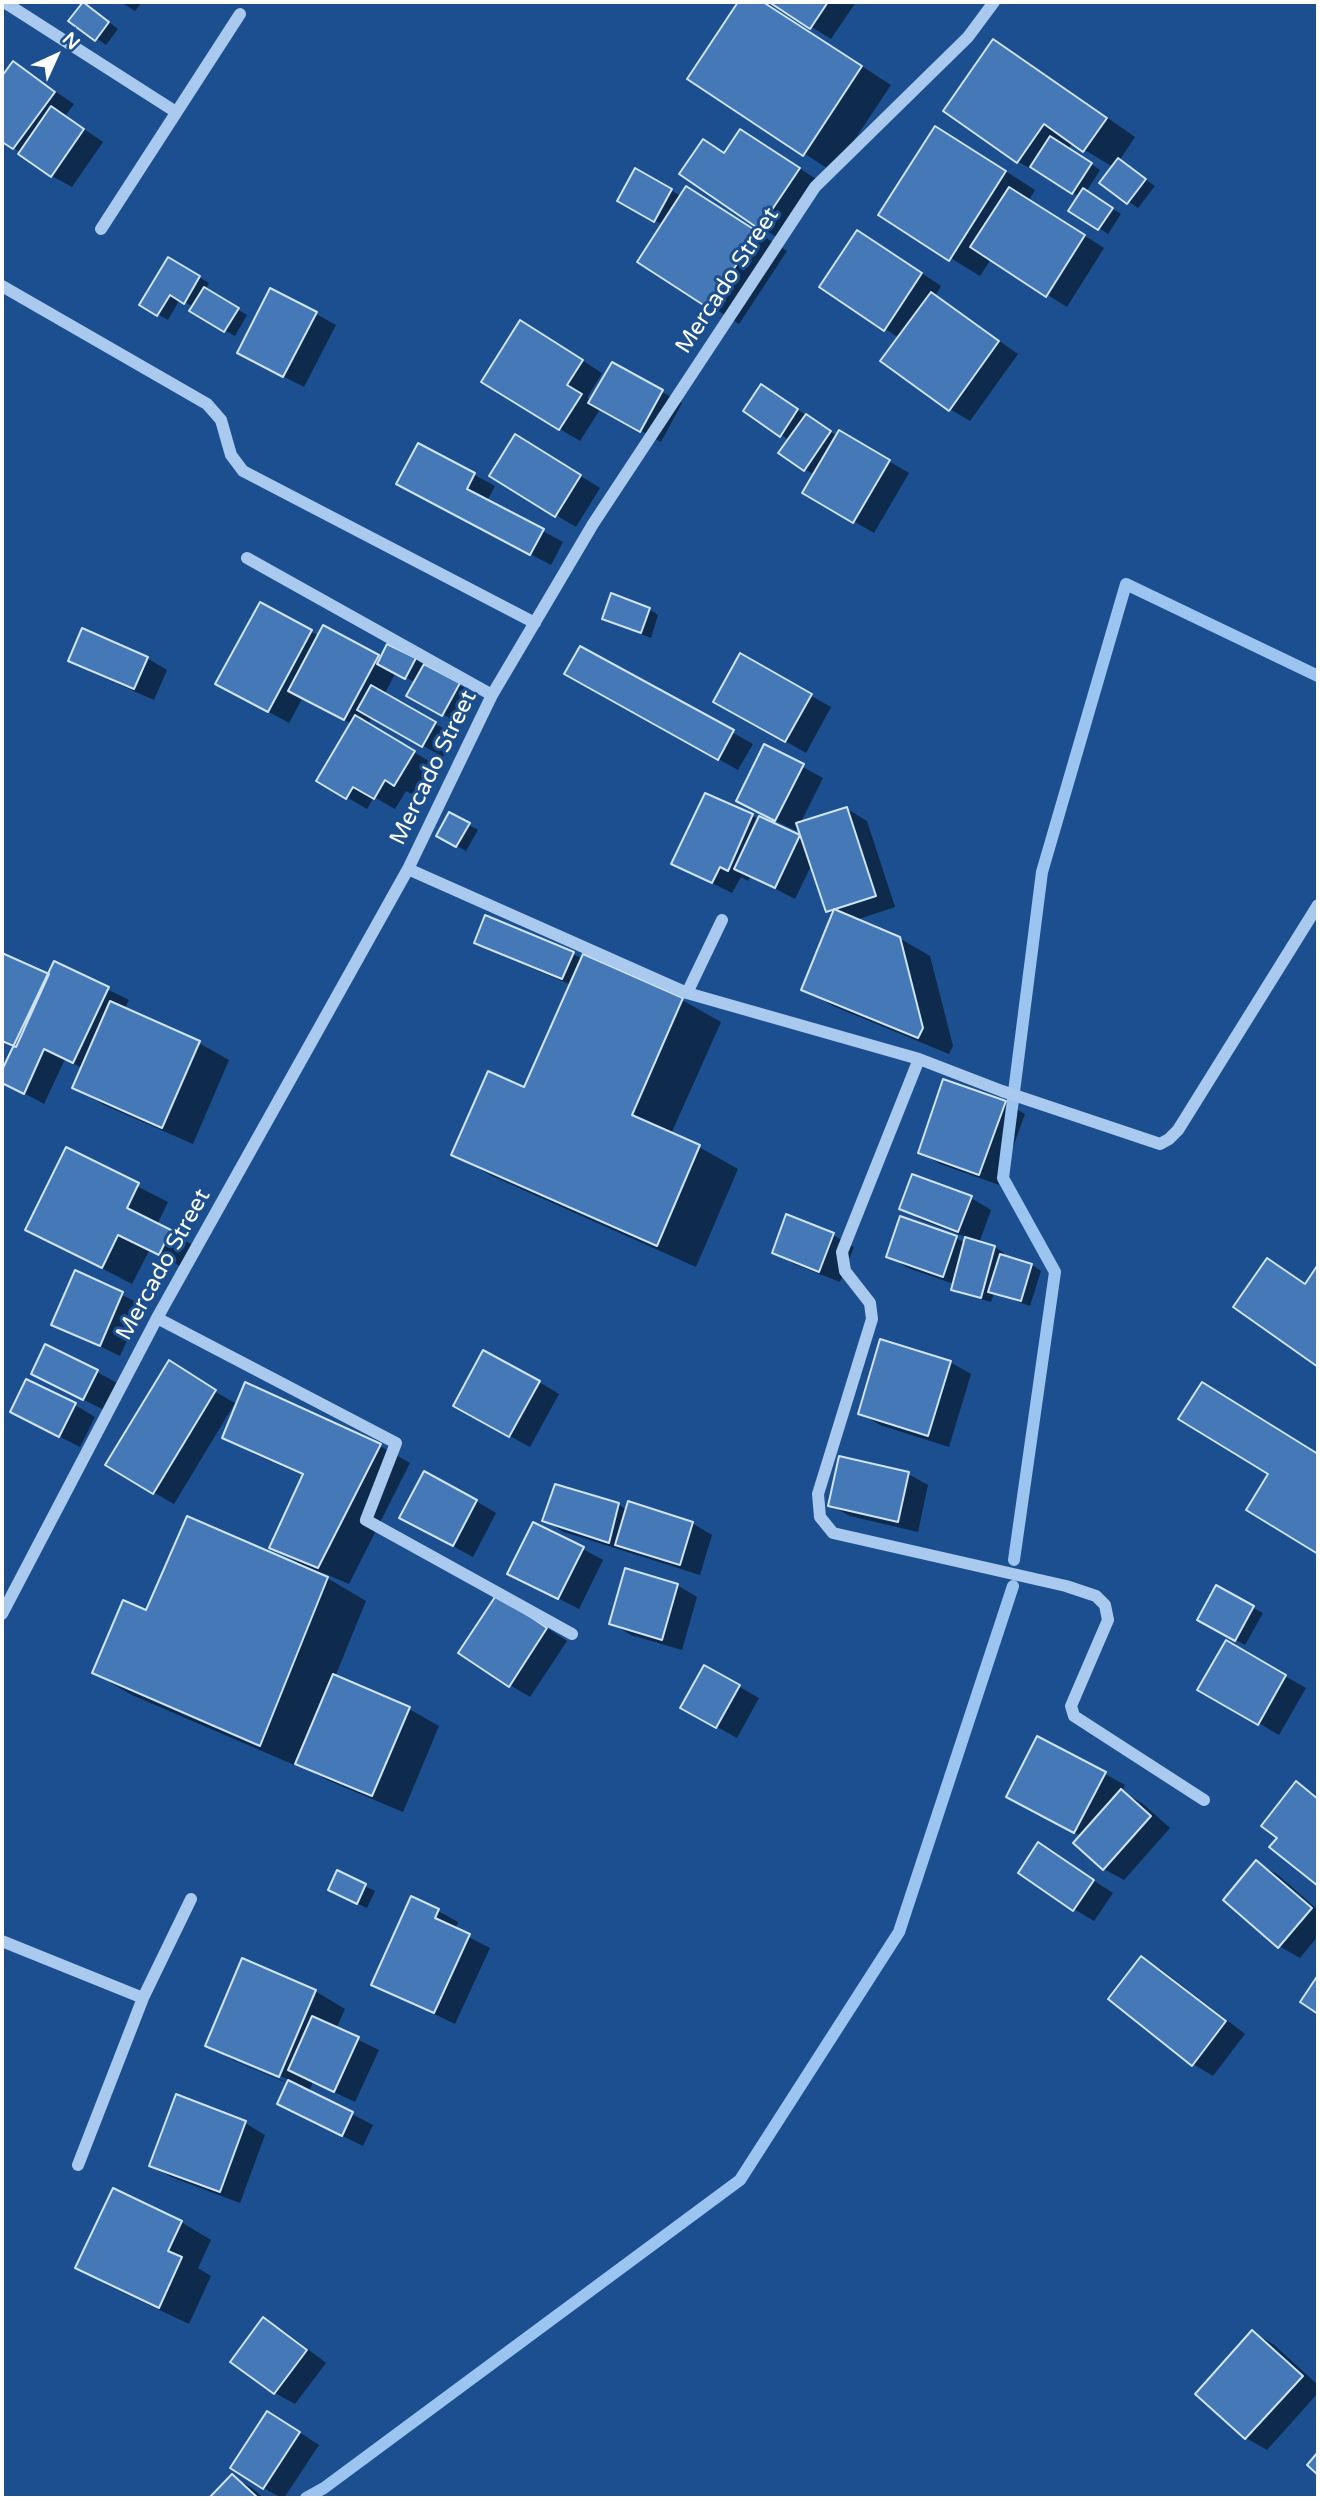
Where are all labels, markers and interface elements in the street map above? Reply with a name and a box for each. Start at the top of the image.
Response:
north arrow [21,21,91,91]
text: N [58,28,84,54]
street label: Mercado Street [670,203,786,359]
street label: Mercado Street [385,686,483,850]
street label: Mercado Street [111,1185,217,1345]

